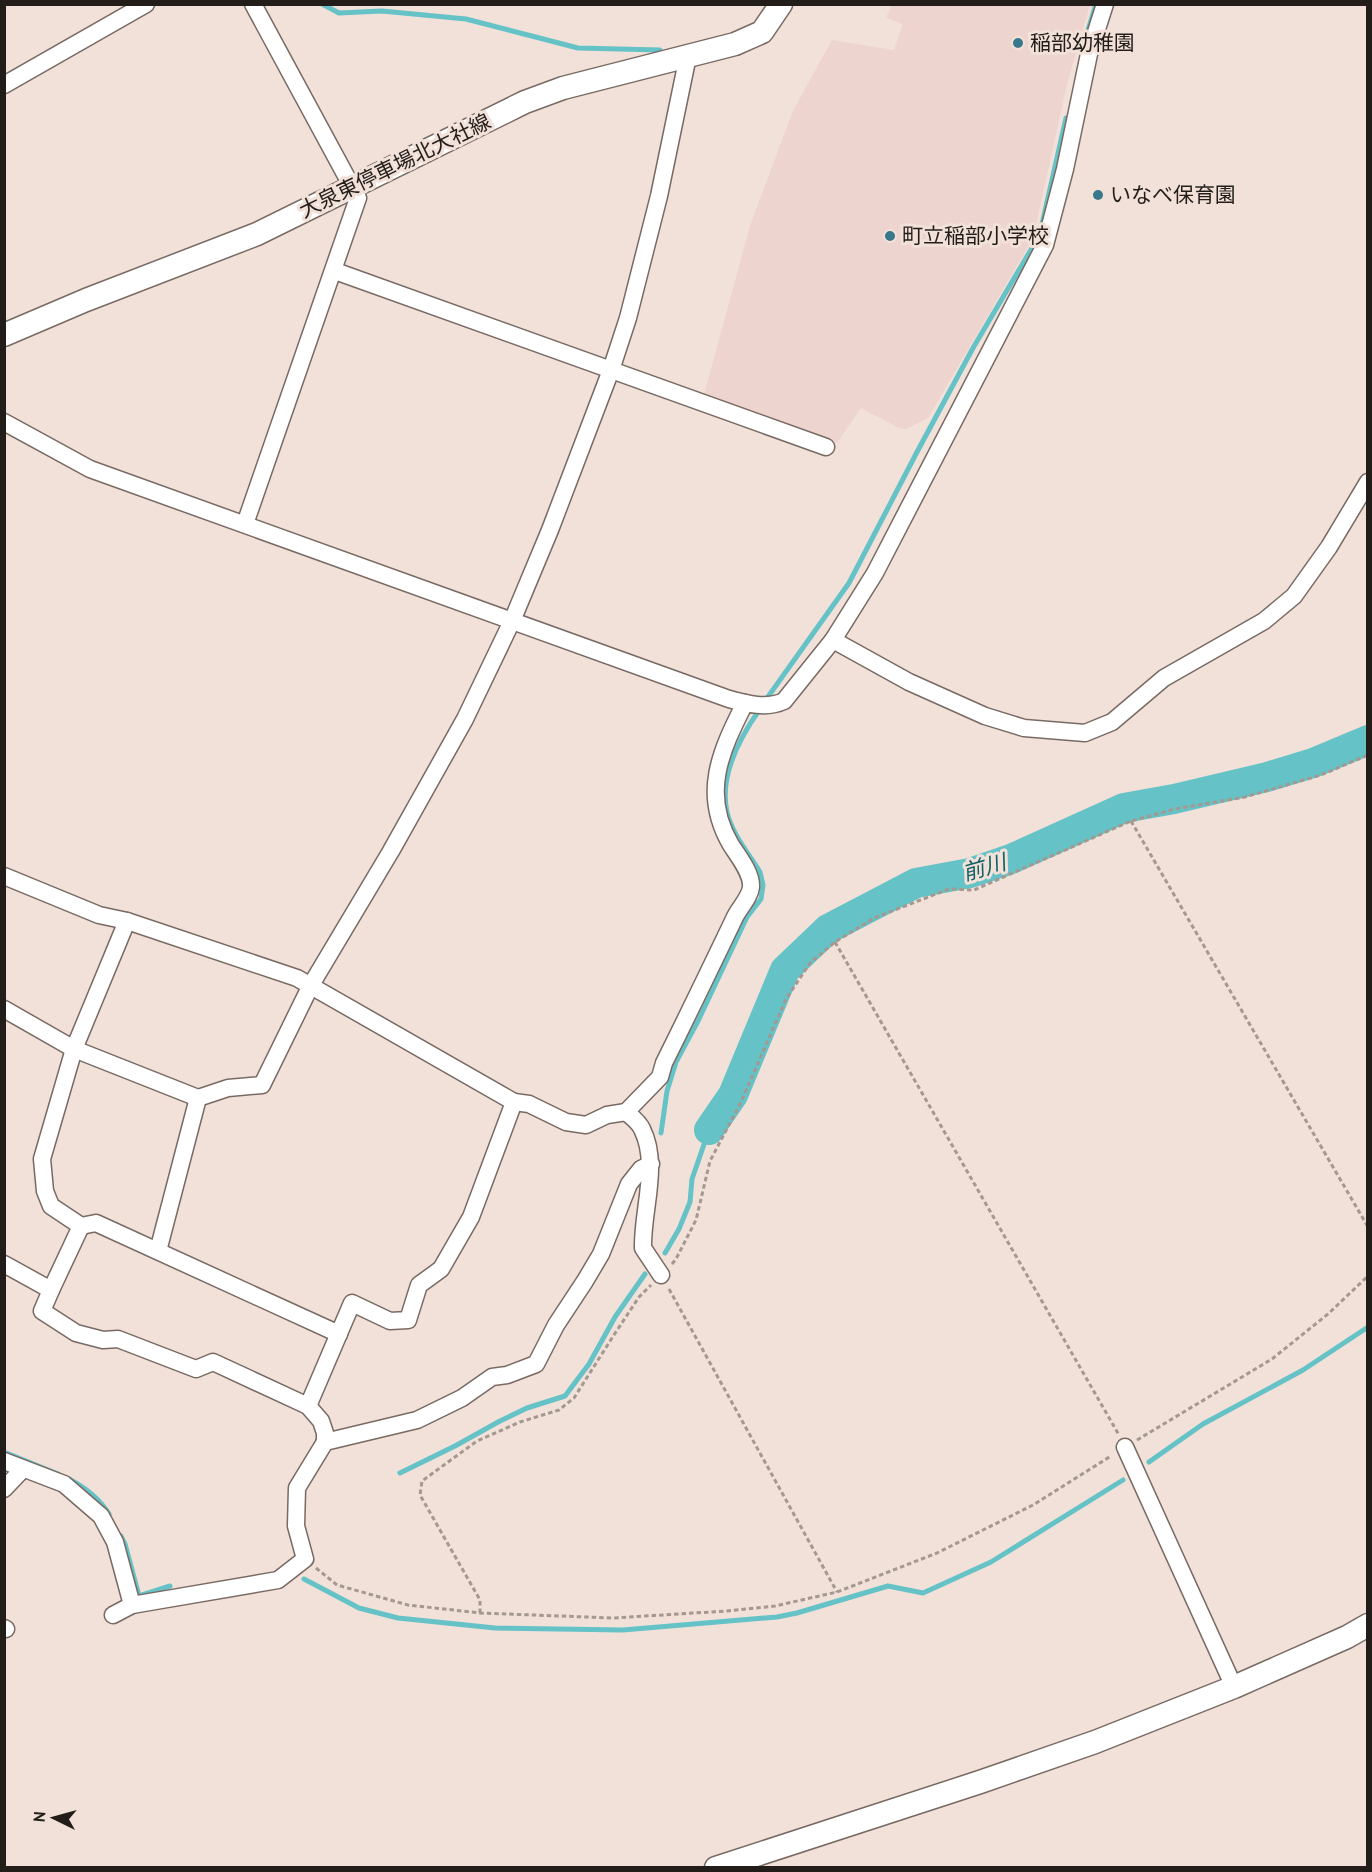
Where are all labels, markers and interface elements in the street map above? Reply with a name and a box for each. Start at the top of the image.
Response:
place label: 稲部幼稚園 [1030,29,1135,56]
marker: 稲部幼稚園 [1011,36,1025,50]
street label: 大泉東停車場北大社線 [294,107,495,224]
place label: いなべ保育園 [1110,181,1236,208]
marker: いなべ保育園 [1091,188,1105,202]
place label: 町立稲部小学校 [902,222,1049,249]
marker: 町立稲部小学校 [883,229,897,243]
water label: 前川 [959,847,1011,887]
north arrow [24,1788,84,1848]
text: N [29,1811,49,1823]

